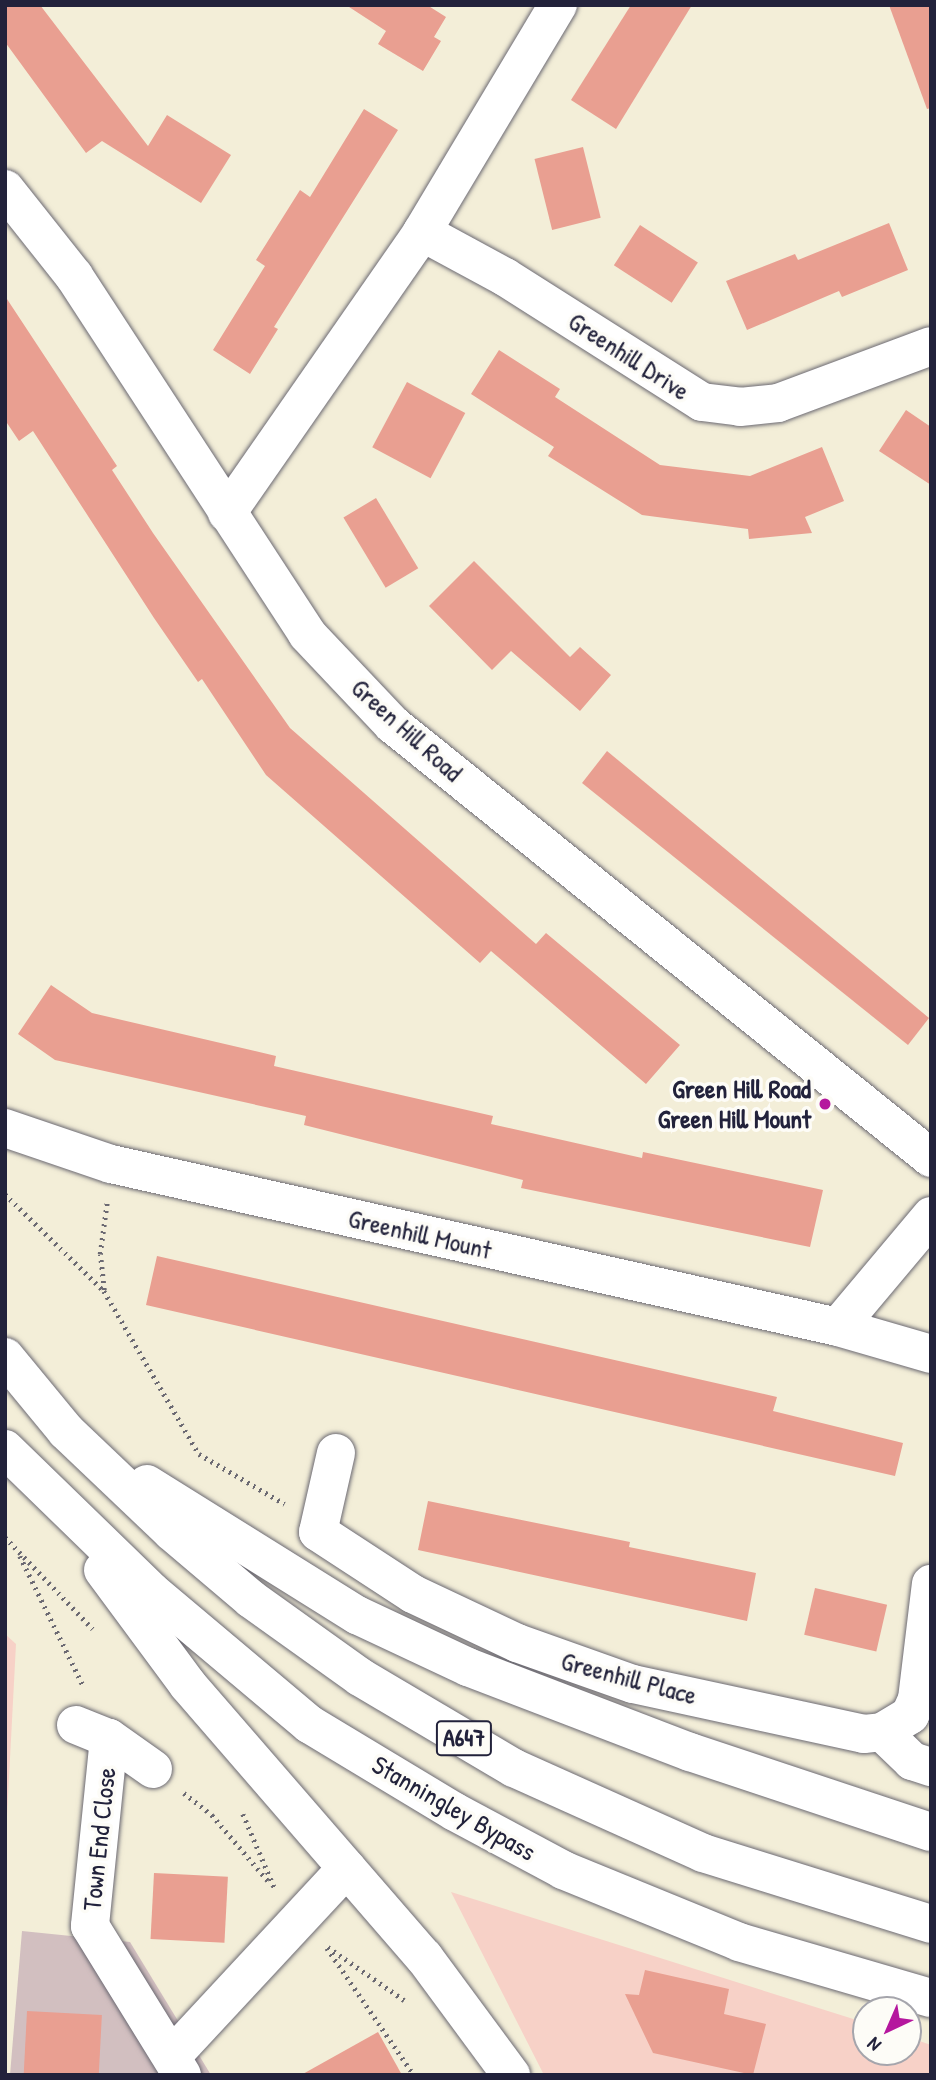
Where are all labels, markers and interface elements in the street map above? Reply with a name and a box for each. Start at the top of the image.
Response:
street label: Greenhill Drive [563,305,695,407]
street label: Green Hill Road [345,672,469,788]
place label: Green Hill Road Green Hill Mount [658,1073,811,1134]
marker: Green Hill Road Green Hill Mount [817,1096,833,1112]
street label: Greenhill Mount [345,1202,495,1266]
street label: Greenhill Place [558,1645,700,1711]
road number: A647 [434,1718,494,1758]
street label: Stanningley Bypass [367,1749,541,1867]
street label: Town End Close [76,1766,122,1912]
north arrow [852,1996,922,2066]
text: N [861,2032,886,2058]

